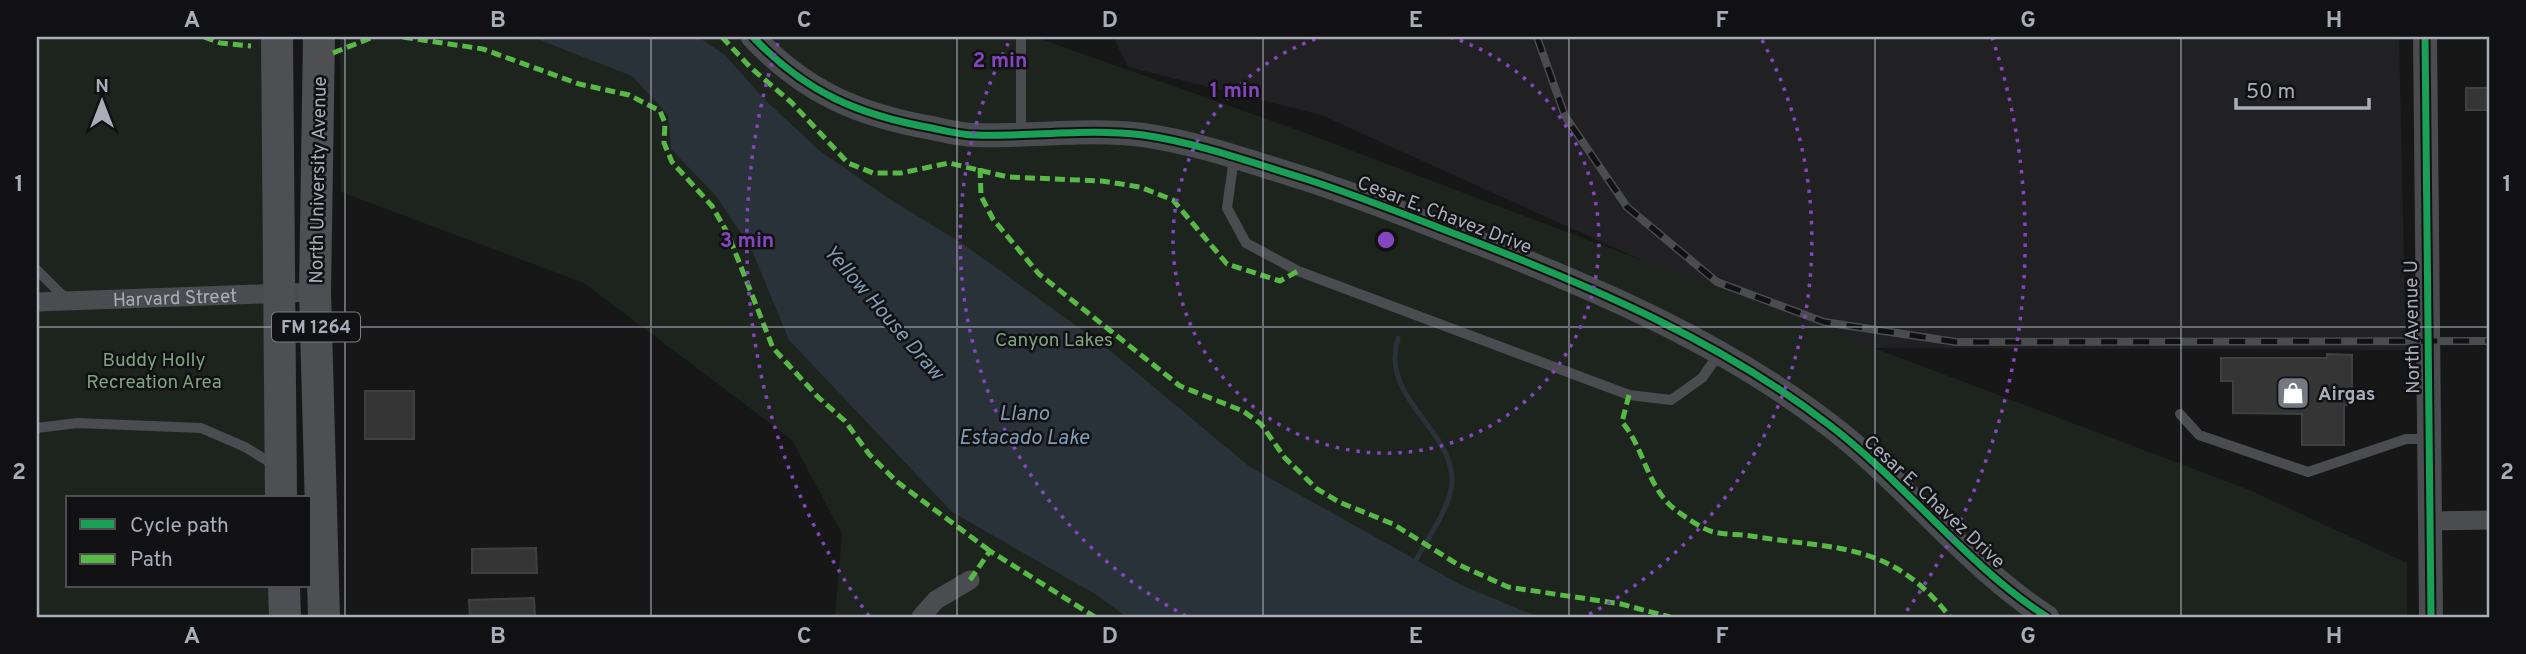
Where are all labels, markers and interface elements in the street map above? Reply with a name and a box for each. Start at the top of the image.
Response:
text: A [184,7,200,36]
text: B [490,7,506,36]
text: C [797,7,811,36]
text: D [1102,7,1118,36]
text: E [1409,7,1423,36]
text: F [1715,7,1729,36]
text: G [2020,7,2036,36]
text: H [2326,7,2342,36]
text: 2 min [973,48,1027,75]
north arrow [66,66,136,136]
scale bar [2236,66,2368,110]
text: N [95,75,109,99]
street label: North University Avenue [305,76,333,284]
text: 1 min [1210,78,1260,105]
text: 50 m [2246,79,2295,106]
text: 1 [14,171,24,200]
street label: Cesar E. Chavez Drive [1354,171,1535,260]
text: 1 [2502,171,2512,200]
text: 3 min [720,228,774,255]
centre of rings [1374,228,1398,252]
water label: Yellow House Draw [817,240,950,387]
street label: North Avenue U [2400,260,2426,394]
street label: Harvard Street [112,285,238,313]
road number: FM 1264 [272,312,360,342]
park label: Canyon Lakes [995,329,1113,353]
park label: Buddy Holly Recreation Area [86,349,222,395]
shop icon: Airgas [2274,374,2312,412]
place label: Airgas [2318,383,2375,407]
water label: Llano Estacado Lake [959,401,1090,452]
street label: Cesar E. Chavez Drive [1858,431,2010,574]
text: 2 [12,459,26,488]
text: 2 [2500,459,2514,488]
legend [66,496,312,588]
text: Cycle path [130,513,229,540]
text: Path [130,547,173,574]
text: A [184,623,200,652]
text: B [490,623,506,652]
text: C [797,623,811,652]
text: D [1102,623,1118,652]
text: E [1409,623,1423,652]
text: F [1715,623,1729,652]
text: G [2020,623,2036,652]
text: H [2326,623,2342,652]

